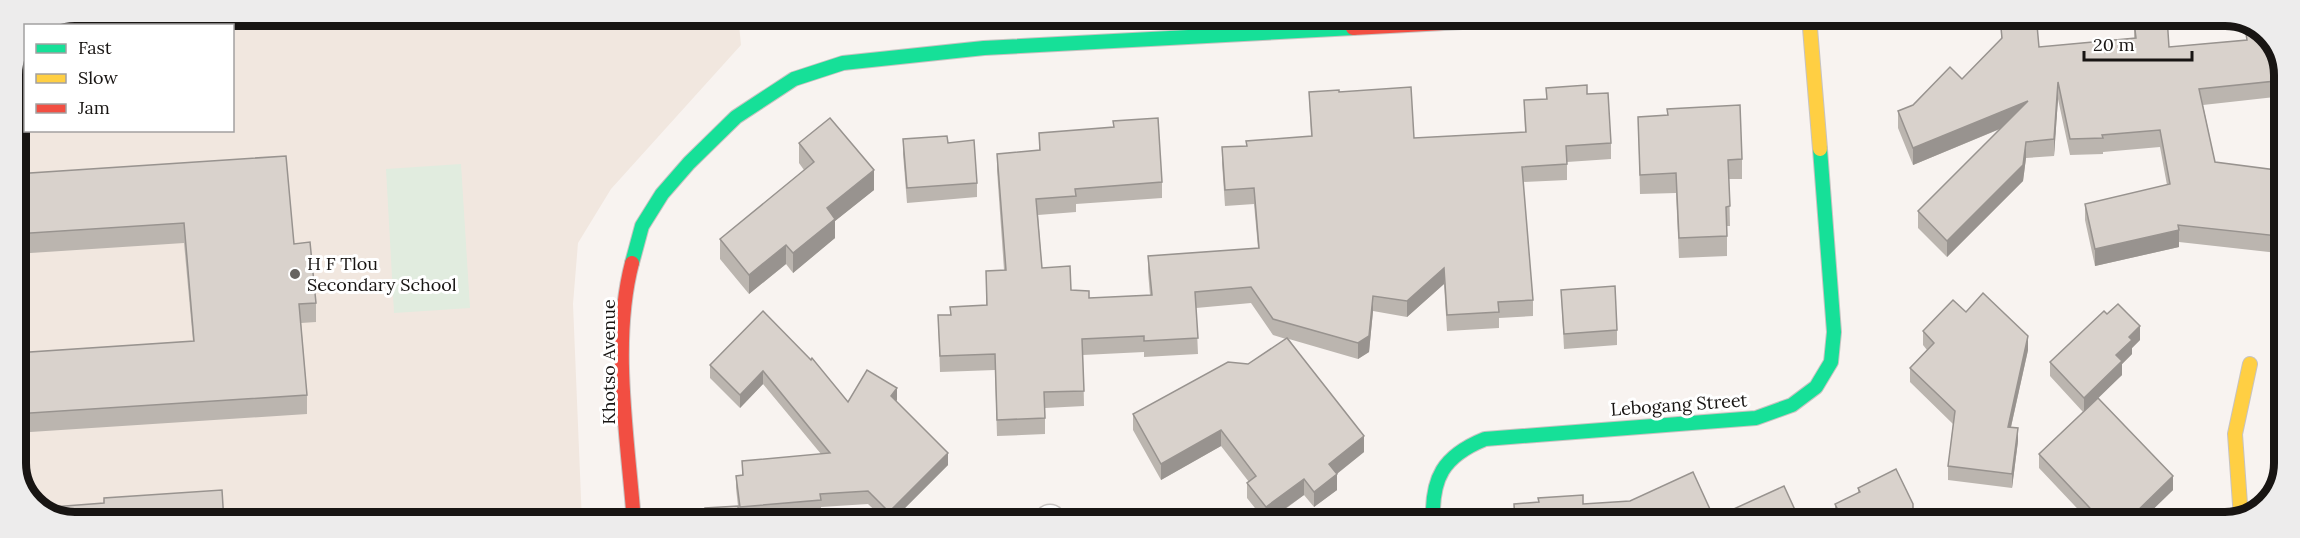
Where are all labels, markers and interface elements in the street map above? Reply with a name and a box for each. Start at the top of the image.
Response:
legend [24,24,234,132]
scale bar [2084,24,2192,62]
text: 20 m [2093,33,2135,56]
text: Fast [78,36,112,59]
text: Slow [78,66,118,89]
text: Jam [77,96,110,119]
place label: H F Tlou Secondary School [307,252,457,296]
marker: H F Tlou Secondary School [288,267,302,281]
street label: Khotso Avenue [597,299,620,425]
street label: Lebogang Street [1610,388,1748,421]

